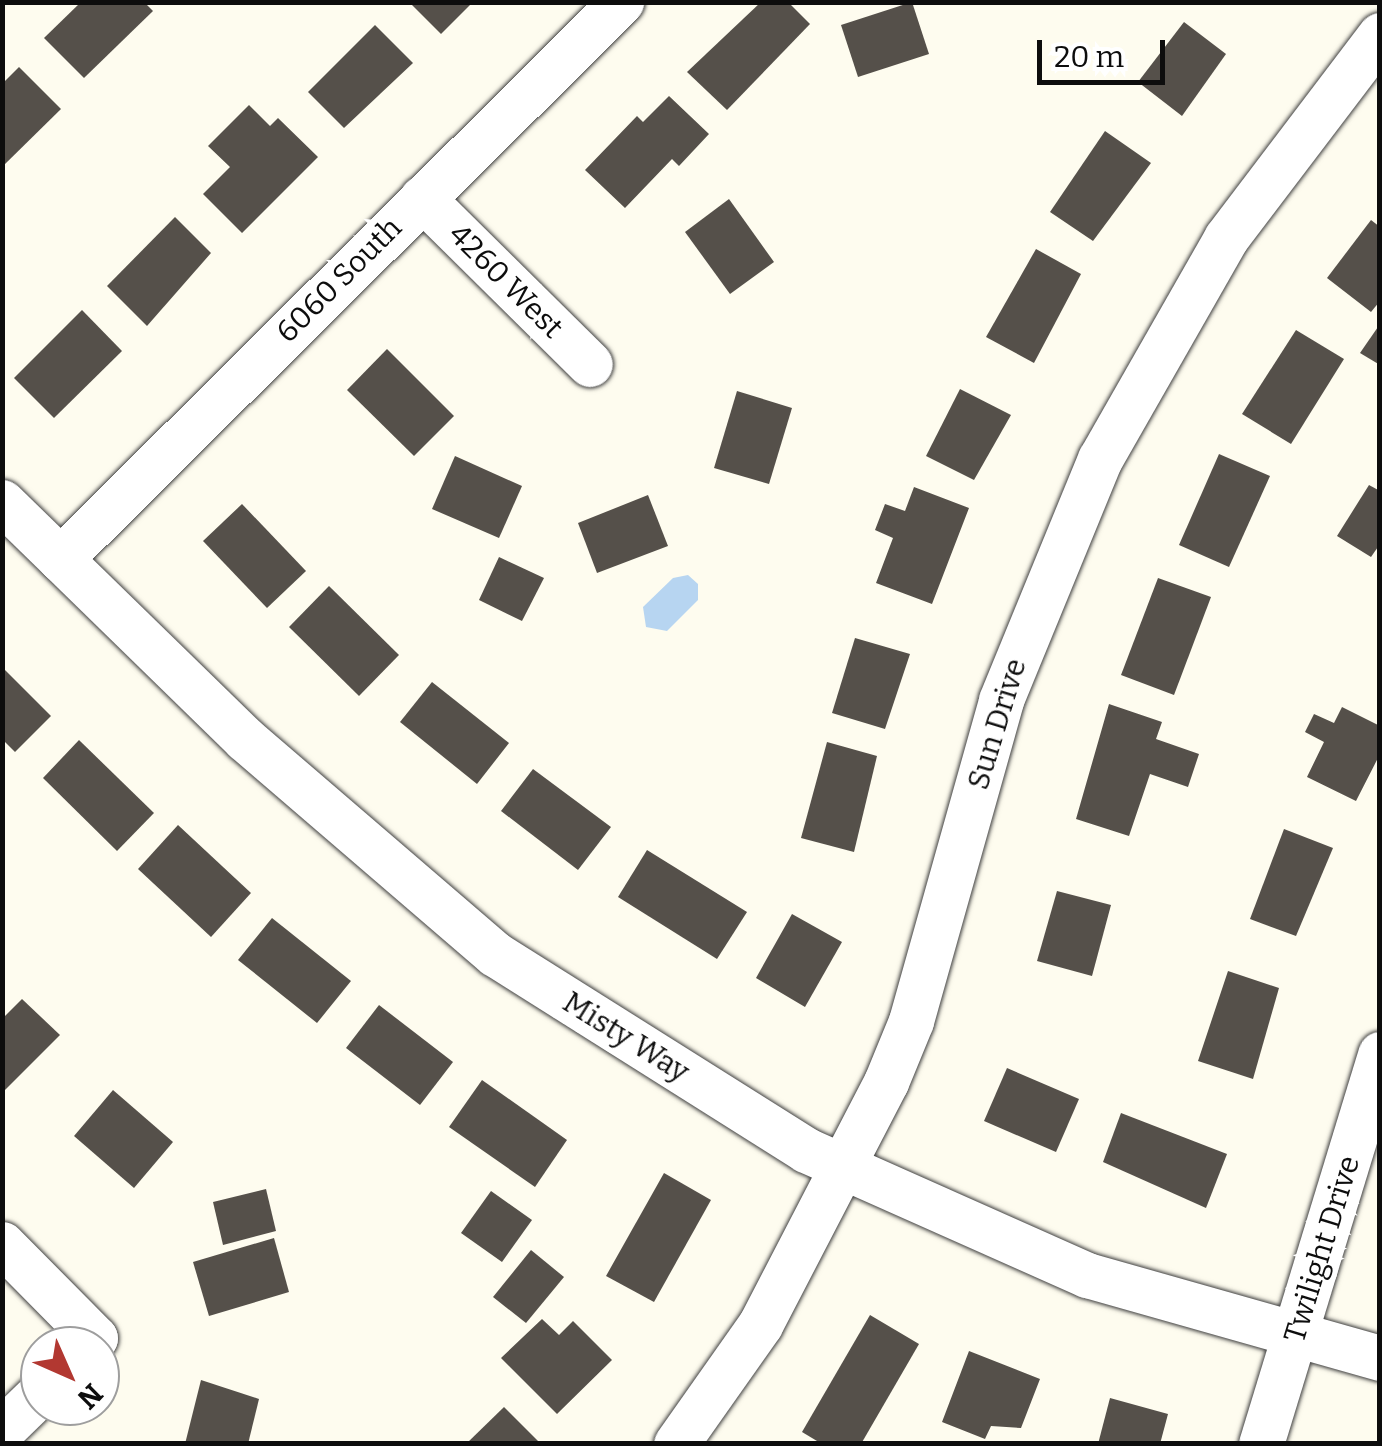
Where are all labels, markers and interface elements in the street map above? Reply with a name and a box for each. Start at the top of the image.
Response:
scale bar [1042,20,1170,82]
text: 20 m [1054,39,1124,75]
street label: 6060 South [269,210,409,350]
street label: 4260 West [441,216,571,346]
street label: Sun Drive [960,654,1034,794]
street label: Misty Way [556,984,696,1090]
street label: Twilight Drive [1277,1151,1367,1347]
north arrow [20,1326,120,1426]
text: N [71,1377,109,1415]

